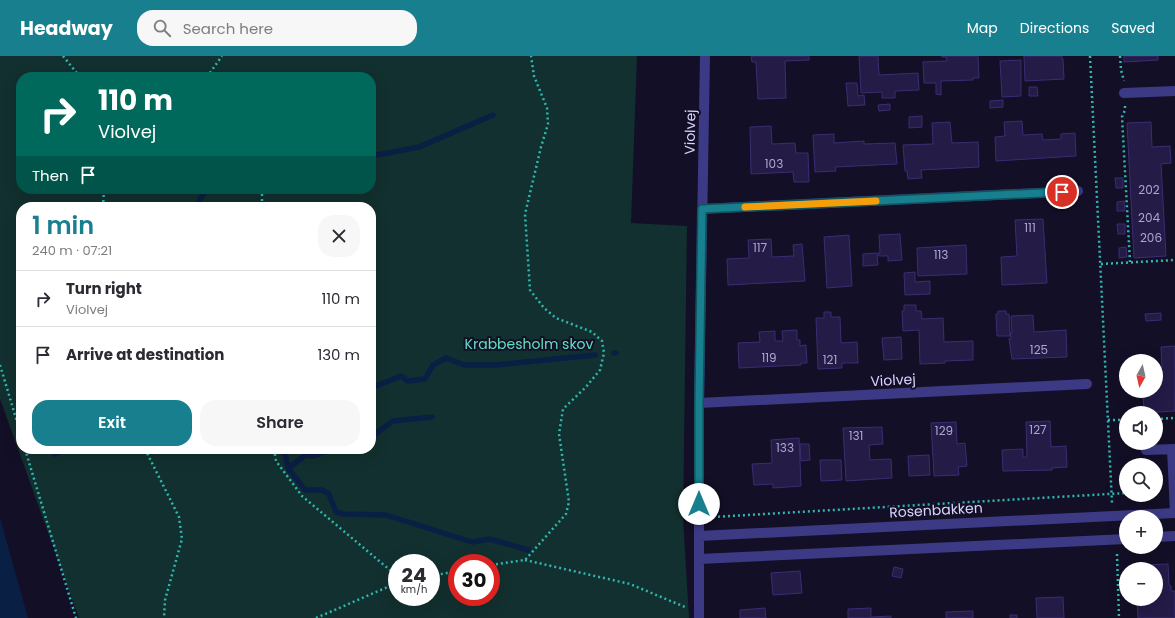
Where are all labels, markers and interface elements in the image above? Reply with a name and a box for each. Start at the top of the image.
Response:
search box [137,10,417,46]
text: Headway [20,15,113,42]
icon: search [151,17,173,39]
text: Search here [183,18,273,39]
text: Map [967,18,998,38]
text: Directions [1020,18,1089,38]
text: Saved [1111,18,1155,38]
text: 110 m [98,81,173,120]
icon: right [32,88,84,140]
street label: Violvej [680,109,700,155]
text: Violvej [98,119,156,144]
house number: 103 [765,155,783,172]
icon: arrive [77,164,99,186]
text: Then [32,165,69,186]
pin [1045,175,1079,209]
icon: arrive [1051,181,1073,203]
house number: 202 [1138,181,1160,198]
text: 1 min [32,209,94,242]
house number: 204 [1138,209,1160,226]
button: close [318,215,360,257]
house number: 111 [1024,219,1036,236]
house number: 206 [1140,229,1162,246]
house number: 117 [753,239,768,256]
text: 240 m · 07:21 [32,241,112,260]
house number: 113 [934,246,948,263]
text: Turn right [66,278,142,299]
icon: right [32,288,54,310]
text: 110 m [322,288,360,309]
text: Violvej [66,300,108,319]
park label: Krabbesholm skov [465,334,594,354]
house number: 125 [1030,341,1048,358]
icon: arrive [32,344,54,366]
text: Arrive at destination [66,344,224,365]
text: 130 m [317,344,360,365]
house number: 119 [761,349,777,366]
house number: 121 [823,351,837,368]
north arrow [1119,354,1163,398]
map controls [1119,354,1163,606]
street label: Violvej [870,369,916,391]
button: Exit [32,400,192,446]
button: Share [200,400,360,446]
button: sound [1119,406,1163,450]
house number: 127 [1029,421,1047,438]
house number: 129 [935,422,953,439]
house number: 131 [849,427,863,444]
house number: 133 [776,439,794,456]
button: search [1119,458,1163,502]
position arrow [678,483,720,525]
street label: Rosenbakken [889,498,983,522]
button: + [1119,510,1163,554]
speed limit sign: 30 [448,554,500,606]
text: 24 [402,561,426,589]
button: − [1119,562,1163,606]
text: km/h [401,582,427,597]

